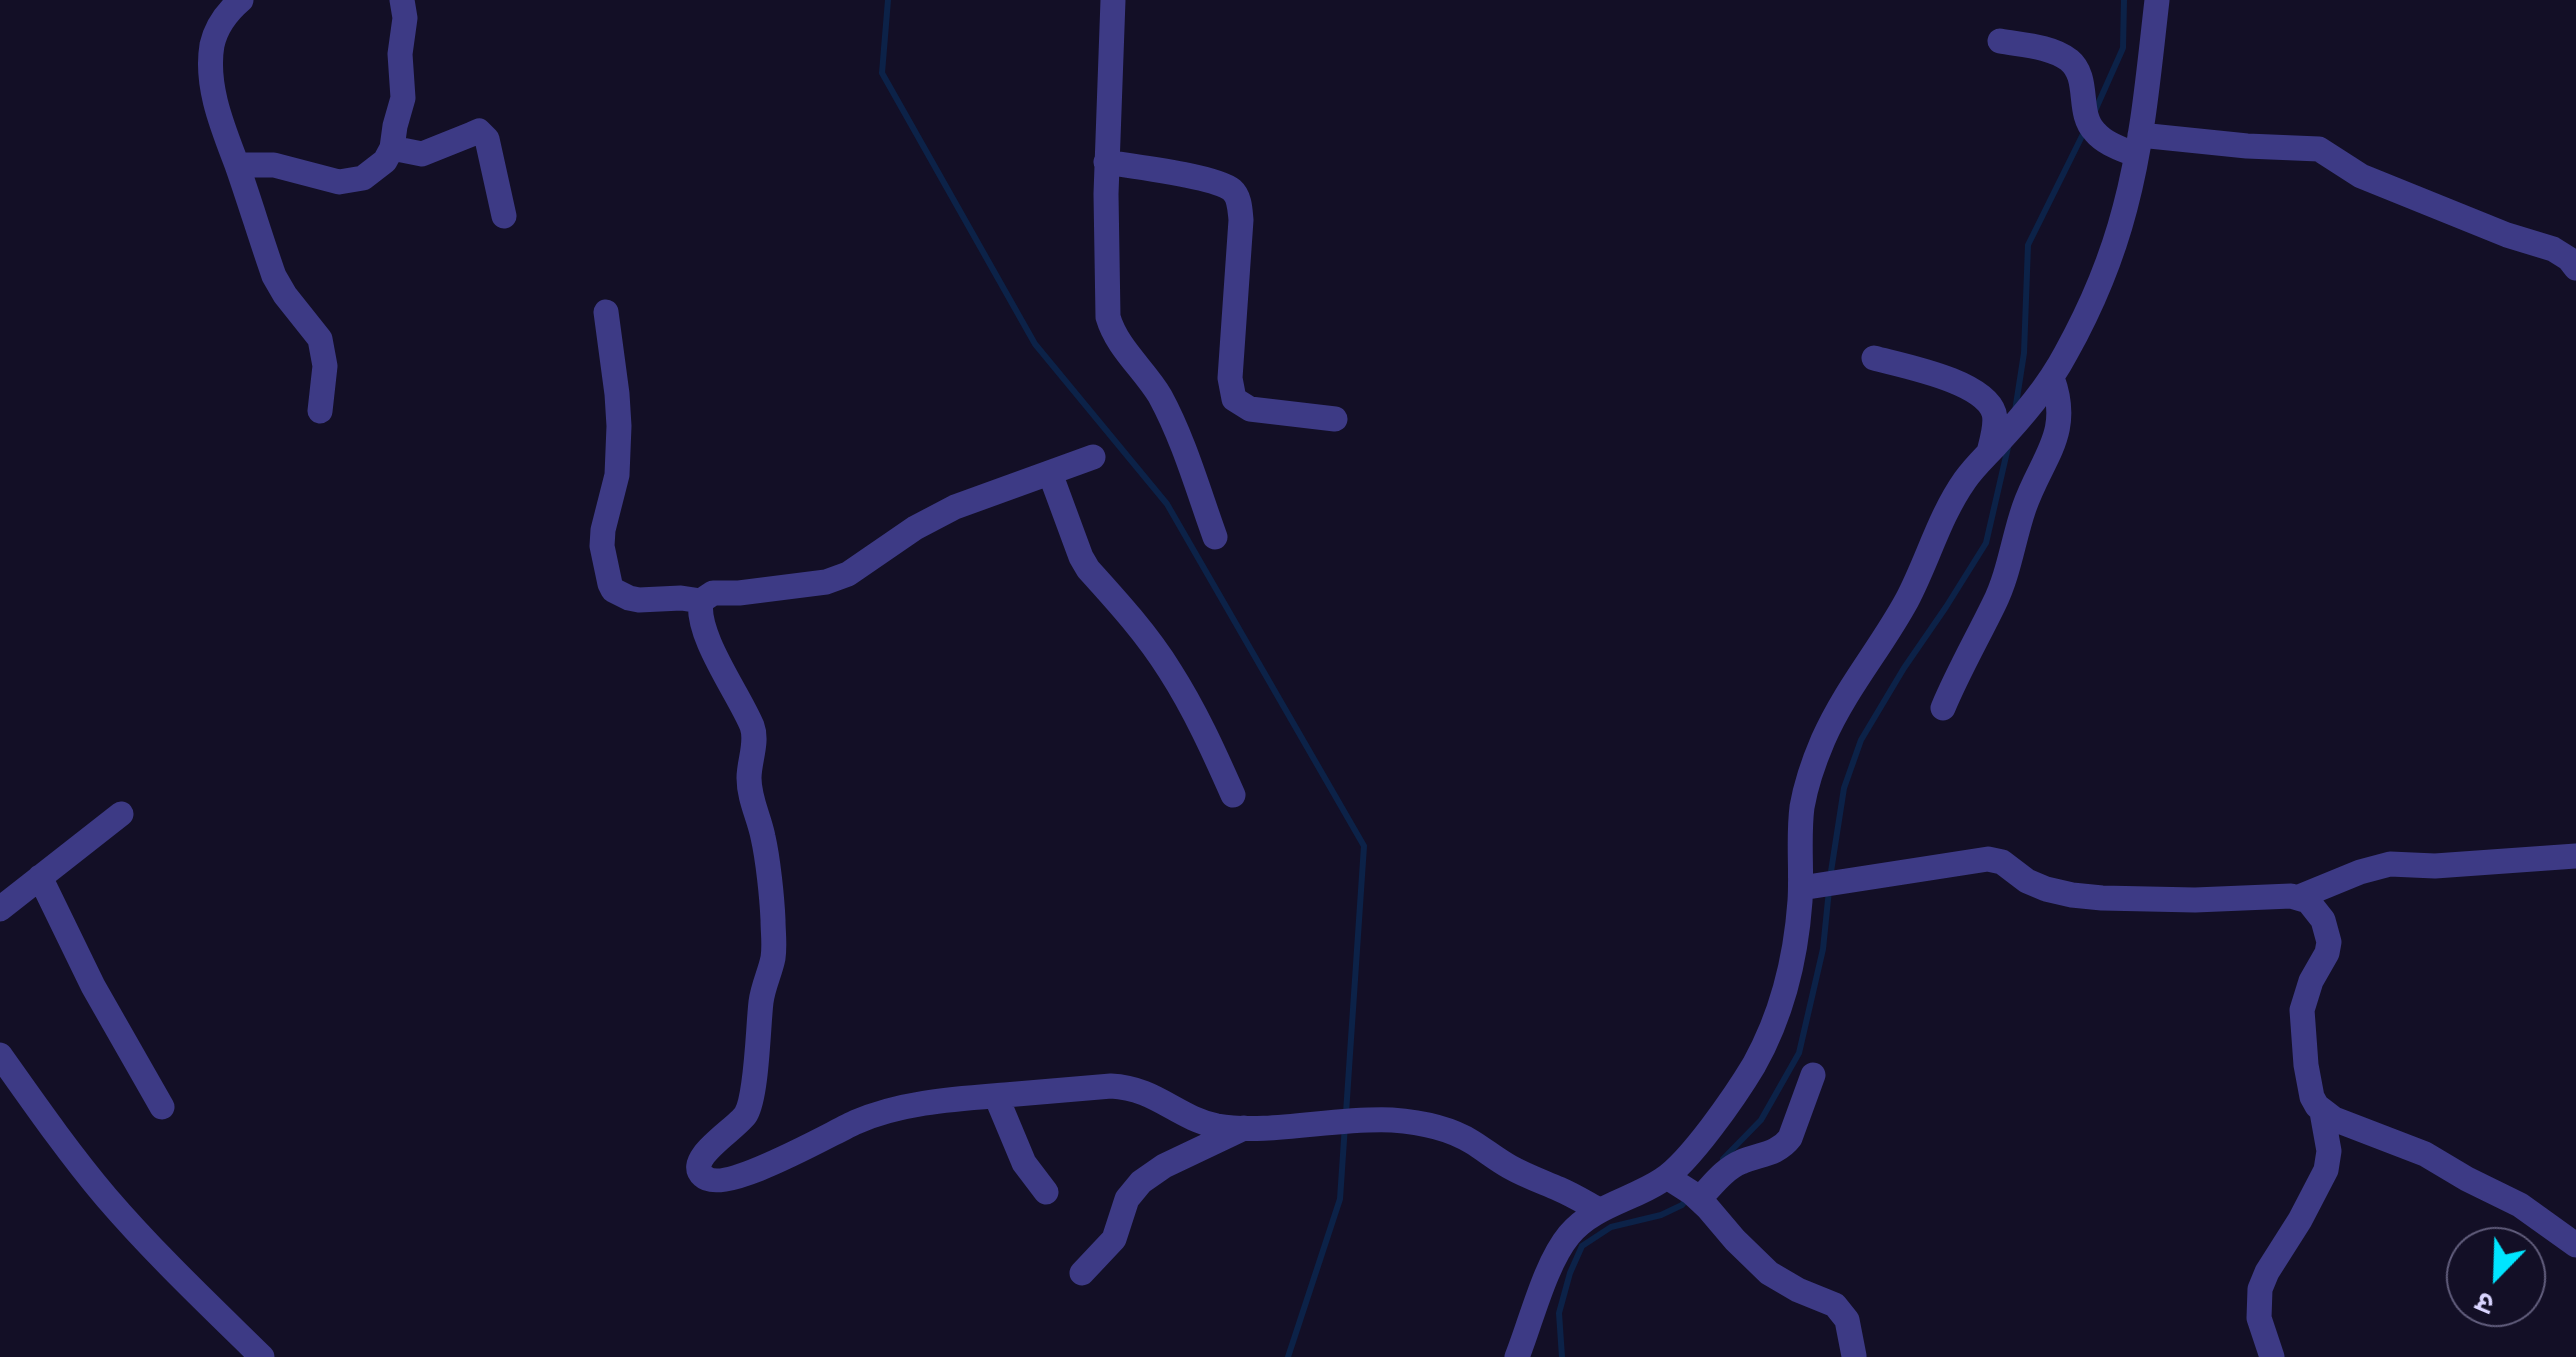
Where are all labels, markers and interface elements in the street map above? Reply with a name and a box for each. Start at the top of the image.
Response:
north arrow [2446,1227,2546,1327]
text: उ [2471,1285,2499,1322]

